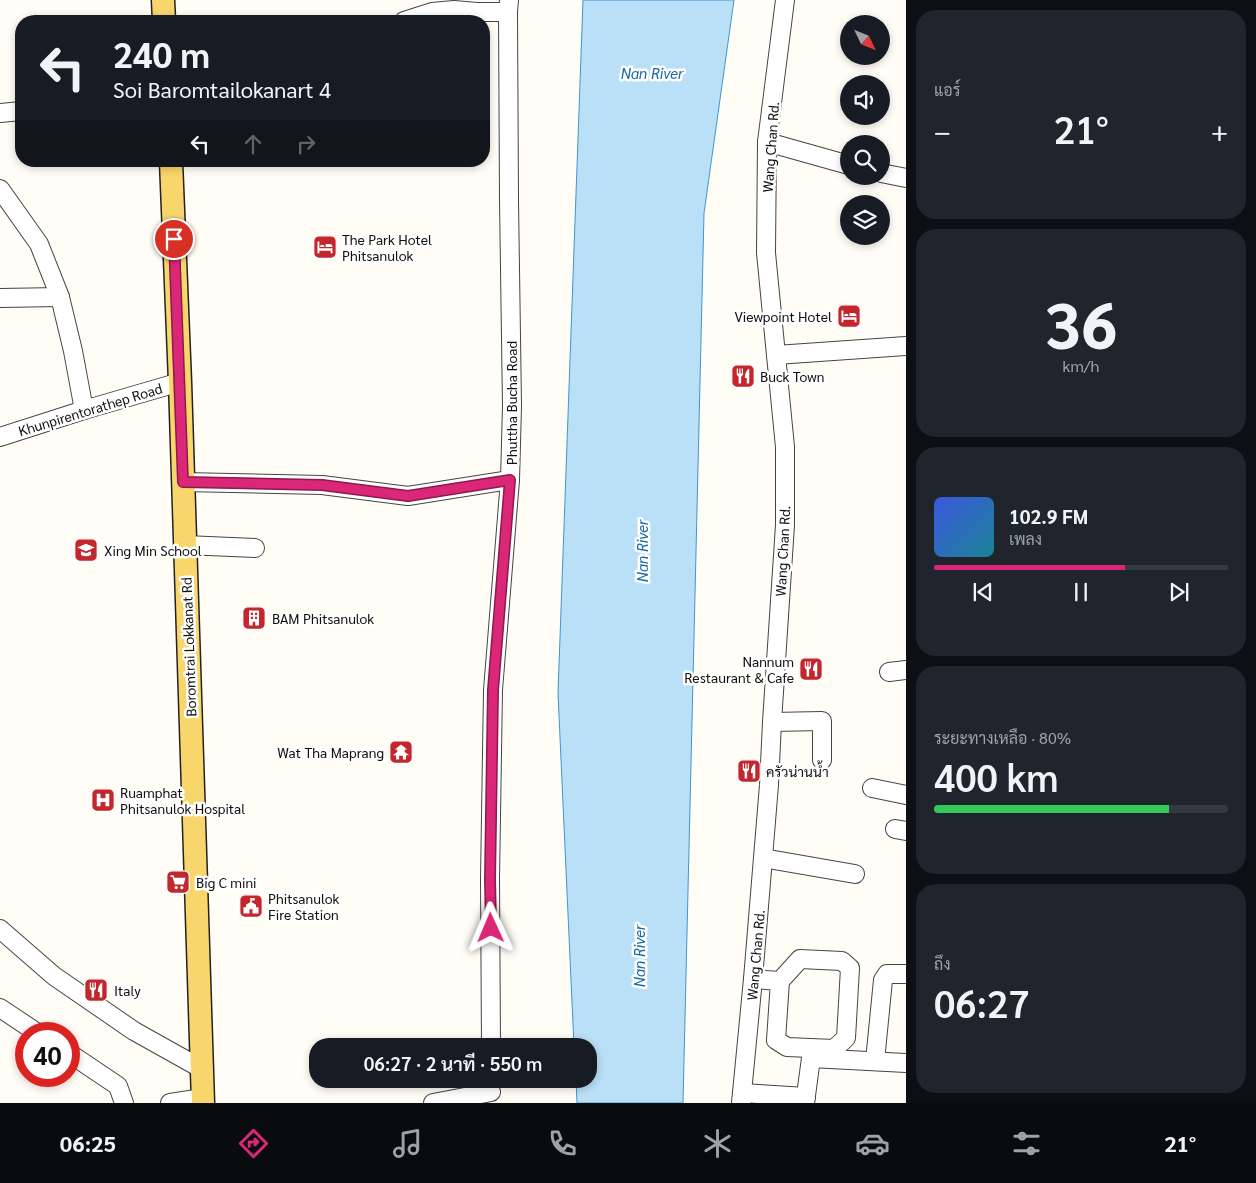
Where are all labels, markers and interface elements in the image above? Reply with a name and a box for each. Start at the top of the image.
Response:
north arrow [840,15,890,65]
map controls [840,15,890,245]
text: 240 m [113,31,210,76]
icon: left [30,35,95,100]
water label: Nan River [621,63,684,82]
text: Soi Baromtailokanart 4 [113,75,331,103]
button: sound [840,75,890,125]
text: แอร์ [934,79,960,100]
street label: Wang Chan Rd. [758,101,782,193]
text: 21° [1054,103,1108,153]
text: − [934,111,951,147]
text: + [1211,111,1228,147]
icon: left [186,130,214,158]
icon: ahead [239,130,267,158]
icon: right [292,130,320,158]
button: search [840,135,890,185]
button: layers [840,195,890,245]
pin [153,218,195,260]
icon: arrive [160,225,188,253]
place label: The Park Hotel Phitsanulok [342,230,432,264]
hotel icon: The Park Hotel Phitsanulok [312,234,338,260]
text: 36 [1044,280,1118,364]
hotel icon: Viewpoint Hotel [836,303,862,329]
place label: Viewpoint Hotel [734,307,832,325]
street label: Phuttha Bucha Road [502,341,520,465]
text: km/h [1063,355,1099,376]
restaurant icon: Buck Town [730,363,756,389]
place label: Buck Town [760,367,824,385]
street label: Khunpirentorathep Road [16,379,164,439]
text: 102.9 FM [1009,504,1088,528]
street label: Wang Chan Rd. [771,505,793,597]
water label: Nan River [632,519,651,582]
text: เพลง [1009,528,1042,549]
school or university icon: Xing Min School [73,537,99,563]
place label: Xing Min School [104,541,202,559]
street label: Boromtrai Lokkanat Rd [177,577,199,717]
icon: previous [969,578,997,606]
icon: pause [1067,578,1095,606]
icon: next [1165,578,1193,606]
building icon: BAM Phitsanulok [241,605,267,631]
place label: BAM Phitsanulok [272,609,374,627]
place label: Nannum Restaurant & Cafe [684,652,794,686]
restaurant icon: Nannum Restaurant & Cafe [798,656,824,682]
text: ระยะทางเหลือ · 80% [934,727,1071,748]
temple icon: Wat Tha Maprang [388,739,414,765]
place label: Wat Tha Maprang [277,743,384,761]
text: 400 km [934,751,1059,801]
restaurant icon: ครัวน่านน้ำ [736,758,762,784]
place label: ครัวน่านน้ำ [766,760,829,780]
place label: Ruamphat Phitsanulok Hospital [120,783,245,817]
hospital icon: Ruamphat Phitsanulok Hospital [90,787,116,813]
supermarket icon: Big C mini [165,869,191,895]
place label: Big C mini [196,873,257,891]
place label: Phitsanulok Fire Station [268,889,339,923]
public building icon: Phitsanulok Fire Station [238,893,264,919]
position arrow [464,901,516,953]
street label: Wang Chan Rd. [742,909,768,1001]
water label: Nan River [629,924,648,987]
text: ถึง [934,953,951,974]
restaurant icon: Italy [83,977,109,1003]
text: 06:27 [934,977,1030,1027]
place label: Italy [114,981,141,999]
speed limit sign: 40 [15,1022,80,1087]
text: 06:27 · 2 นาที · 550 m [364,1051,542,1075]
icon: directions [236,1126,271,1161]
icon: music [390,1126,425,1161]
icon: phone [545,1126,580,1161]
icon: climate [700,1126,735,1161]
icon: car [855,1126,890,1161]
icon: filters [1009,1126,1044,1161]
text: 06:25 [60,1129,116,1157]
text: 21° [1164,1129,1196,1157]

